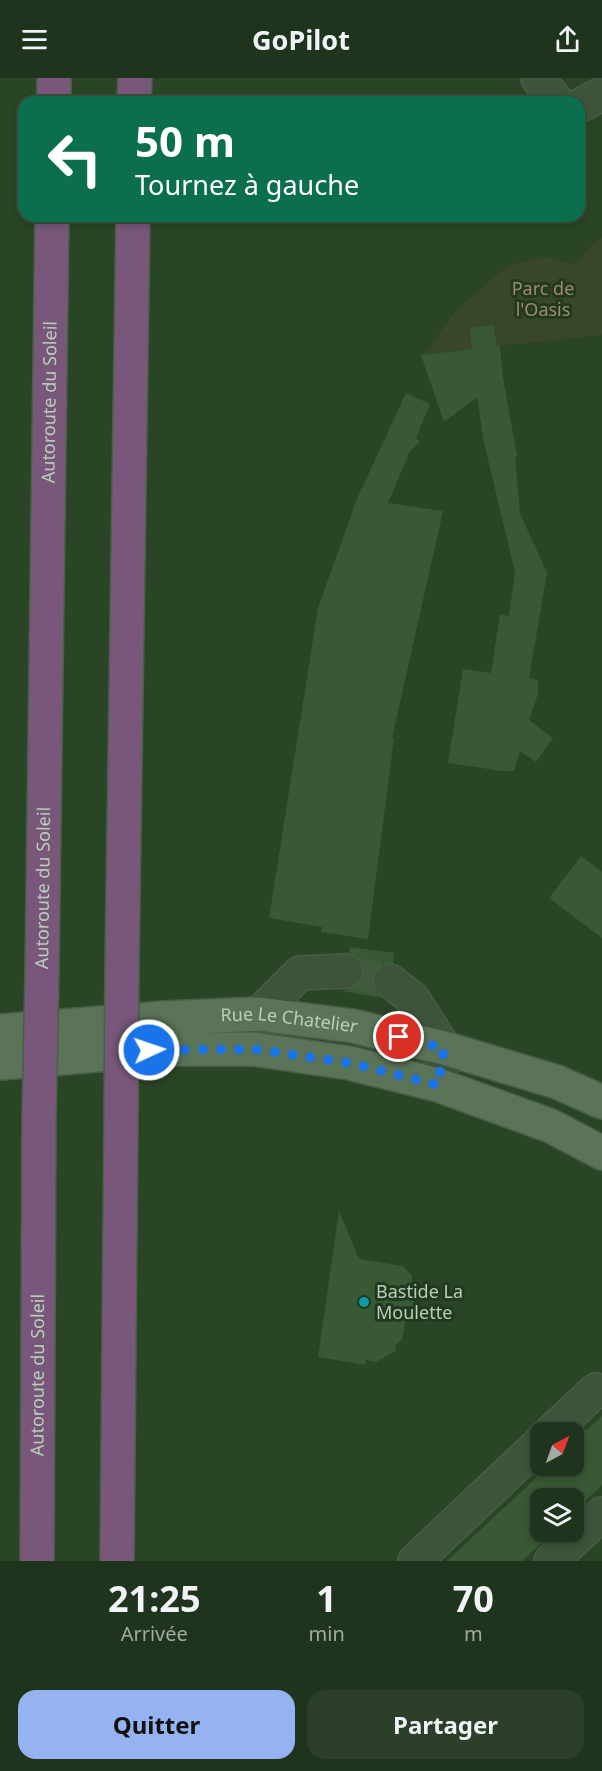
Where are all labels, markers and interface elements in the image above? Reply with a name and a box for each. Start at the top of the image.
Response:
text: GoPilot [252,21,350,58]
icon: menu [18,23,51,56]
icon: share [551,23,584,56]
text: 50 m [135,112,235,169]
icon: left [36,120,114,198]
text: Tournez à gauche [135,166,359,203]
park label: Parc de l'Oasis [512,276,574,321]
street label: Autoroute du Soleil [35,321,62,483]
street label: Autoroute du Soleil [29,807,55,969]
street label: Rue Le Chatelier [220,1001,361,1038]
pin [373,1011,424,1062]
position arrow [117,1018,181,1082]
icon: arrive [382,1020,415,1053]
place label: Bastide La Moulette [376,1279,463,1324]
street label: Autoroute du Soleil [24,1294,49,1456]
marker: Bastide La Moulette [357,1295,371,1309]
north arrow [530,1422,584,1476]
map controls [530,1422,584,1542]
button: layers [530,1488,584,1542]
text: 21:25 [108,1574,201,1623]
text: 1 [316,1574,337,1623]
text: 70 [453,1574,494,1623]
text: Arrivée [121,1620,188,1647]
text: min [309,1620,345,1647]
text: m [464,1620,483,1647]
button: Quitter [18,1690,295,1759]
button: Partager [307,1690,584,1759]

